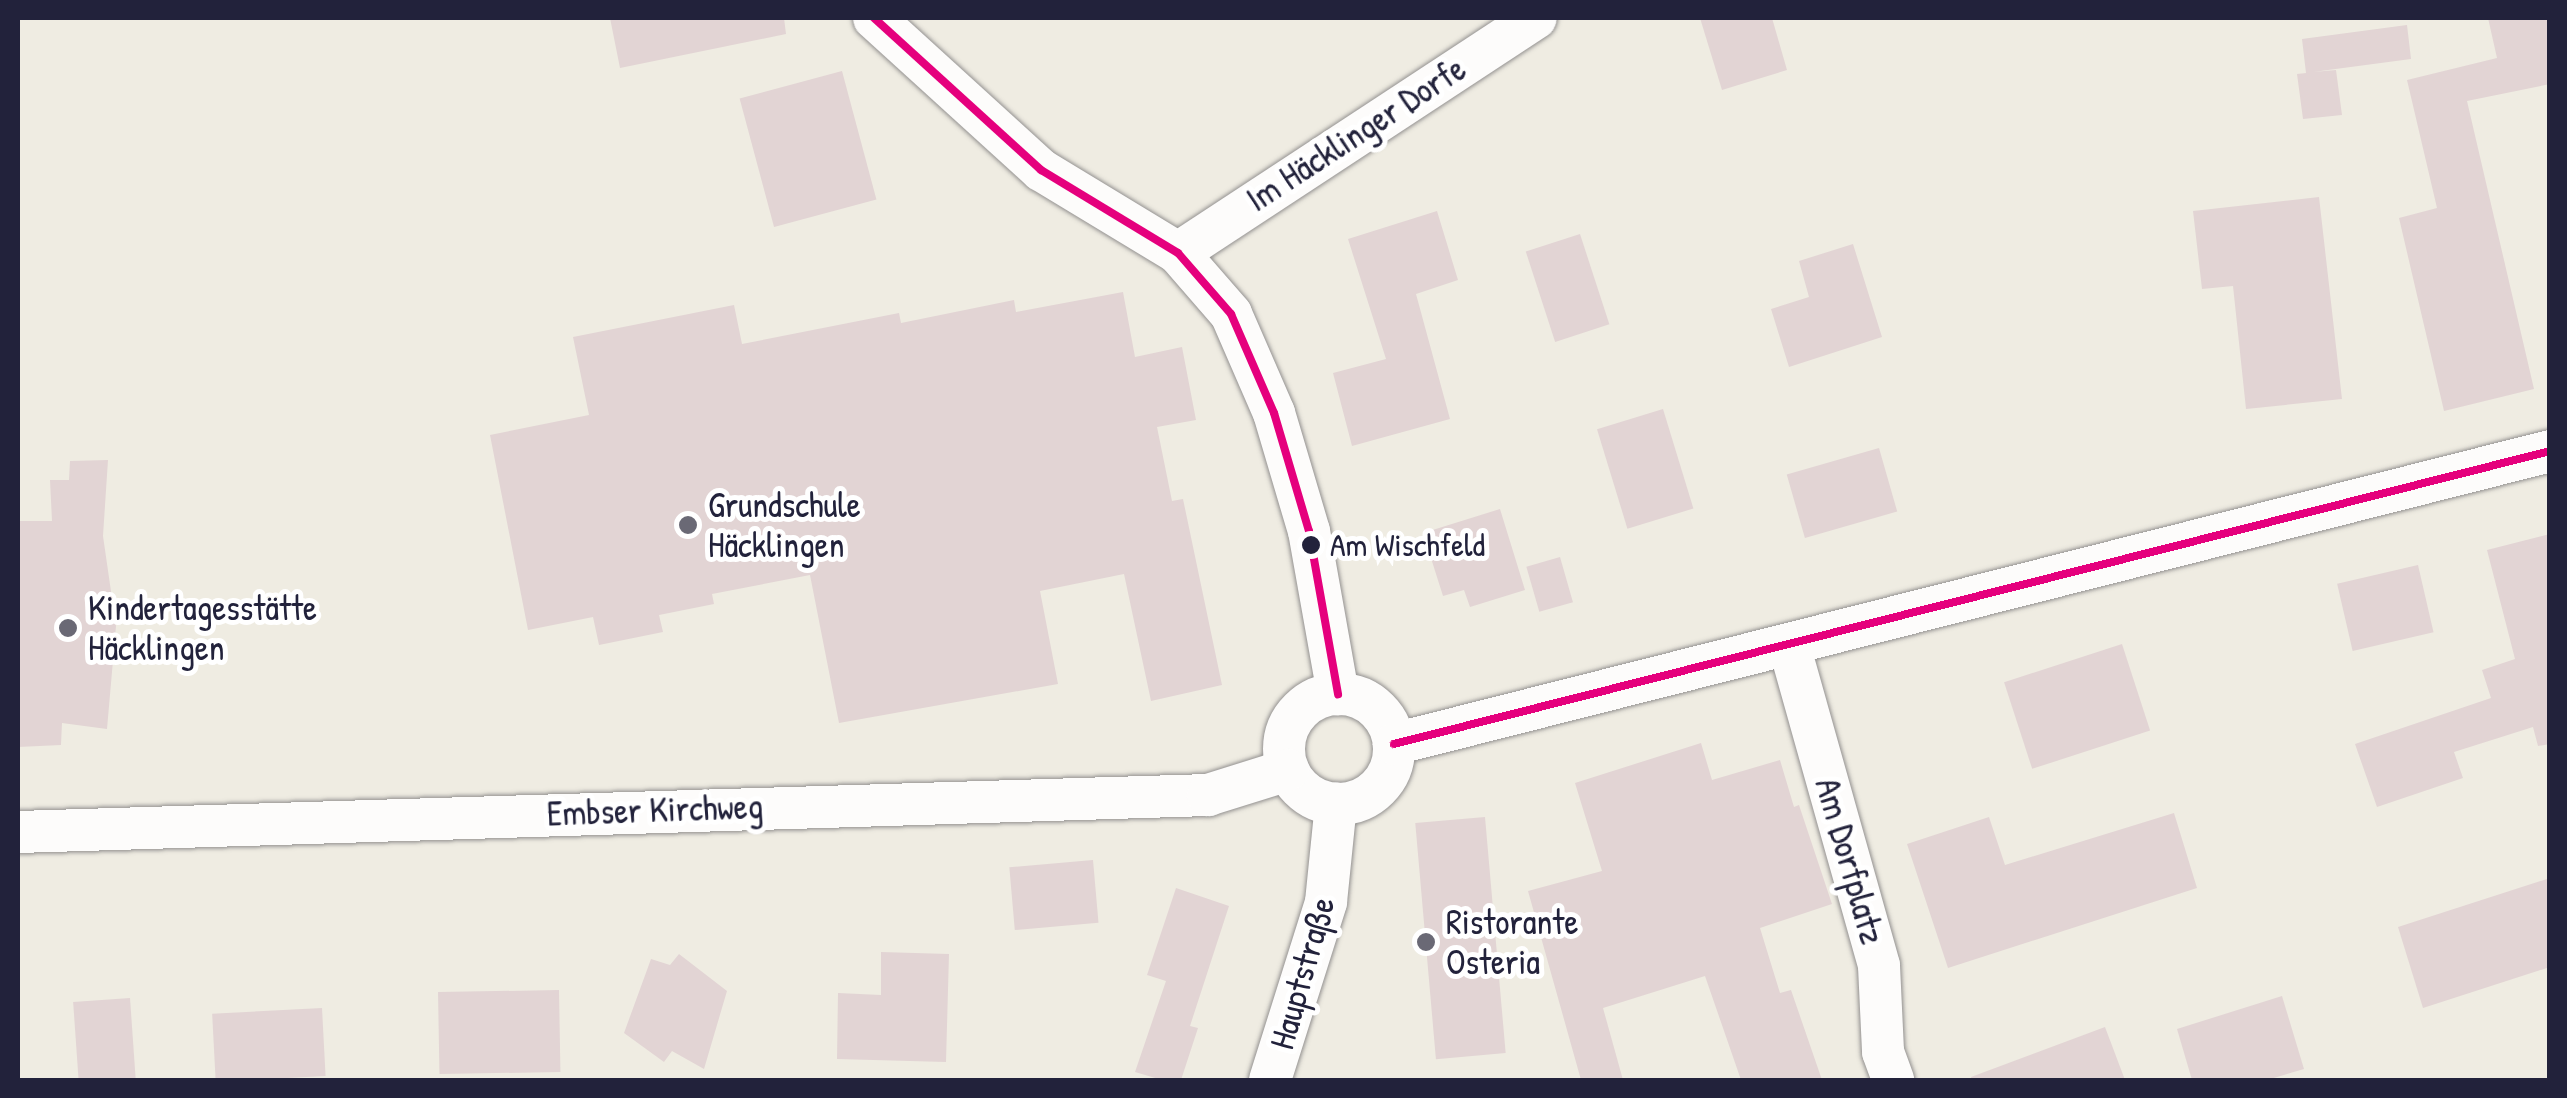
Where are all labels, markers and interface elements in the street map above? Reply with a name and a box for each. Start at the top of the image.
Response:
street label: Im Häcklinger Dorfe [1238,47,1474,221]
place label: Grundschule Häcklingen [708,484,861,566]
marker: Grundschule Häcklingen [677,514,699,536]
place label: Am Wischfeld [1330,526,1485,564]
marker: Am Wischfeld [1301,535,1321,555]
place label: Kindertagesstätte Häcklingen [88,587,317,669]
marker: Kindertagesstätte Häcklingen [57,617,79,639]
street label: Am Dorfplatz [1806,773,1894,949]
street label: Embser Kirchweg [546,785,764,835]
street label: Hauptstraße [1260,892,1344,1054]
place label: Ristorante Osteria [1446,901,1578,983]
marker: Ristorante Osteria [1415,931,1437,953]

